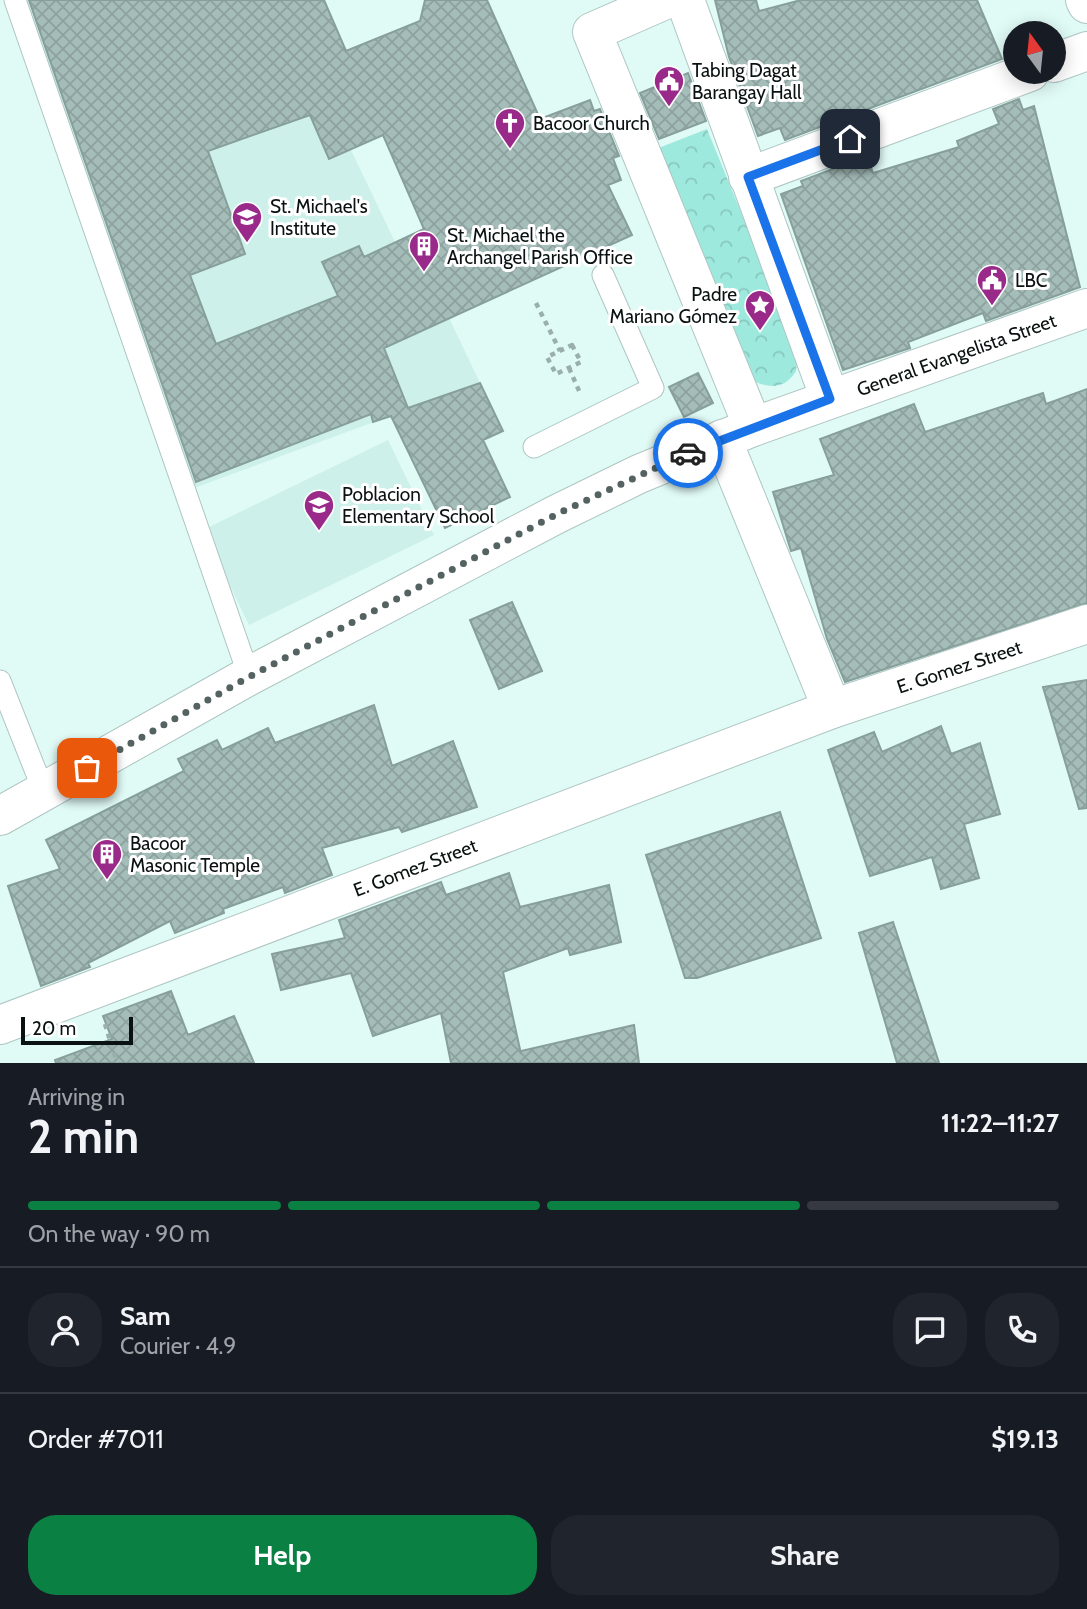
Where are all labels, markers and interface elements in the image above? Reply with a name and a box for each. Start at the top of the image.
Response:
north arrow [1003,21,1066,84]
map controls [1003,21,1066,84]
place label: Tabing Dagat Barangay Hall [692,59,802,104]
public building icon: Tabing Dagat Barangay Hall [652,64,686,108]
church icon: Bacoor Church [493,106,527,150]
pin [820,109,880,169]
place label: Bacoor Church [533,112,650,135]
icon: home [831,120,869,158]
place label: St. Michael's Institute [270,195,368,240]
school or university icon: St. Michael's Institute [230,200,264,244]
place label: St. Michael the Archangel Parish Office [447,224,633,269]
building icon: St. Michael the Archangel Parish Office [407,229,441,273]
public building icon: LBC [975,263,1009,307]
place label: LBC [1015,269,1048,292]
place label: Padre Mariano Gómez [610,283,737,328]
place icon: Padre Mariano Gómez [743,288,777,332]
street label: General Evangelista Street [854,309,1060,401]
courier [653,418,723,488]
icon: car [669,434,707,472]
place label: Poblacion Elementary School [342,483,495,528]
school or university icon: Poblacion Elementary School [302,488,336,532]
street label: E. Gomez Street [894,635,1025,699]
pin [57,738,117,798]
icon: bag [68,749,106,787]
place label: Bacoor Masonic Temple [130,832,260,877]
street label: E. Gomez Street [350,834,481,902]
building icon: Bacoor Masonic Temple [90,837,124,881]
scale bar [21,1014,133,1046]
text: 20 m [32,1017,76,1040]
text: Arriving in [28,1083,125,1111]
text: 11:22–11:27 [941,1107,1059,1139]
text: 2 min [28,1109,139,1165]
text: On the way · 90 m [28,1220,210,1248]
button: person [28,1293,102,1367]
button: chat [893,1293,967,1367]
button: phone [985,1293,1059,1367]
text: Sam [120,1300,171,1332]
text: Courier · 4.9 [120,1332,236,1360]
text: Order #7011 [28,1423,164,1455]
text: $19.13 [991,1423,1059,1455]
button: Help [28,1515,537,1595]
button: Share [551,1515,1059,1595]

